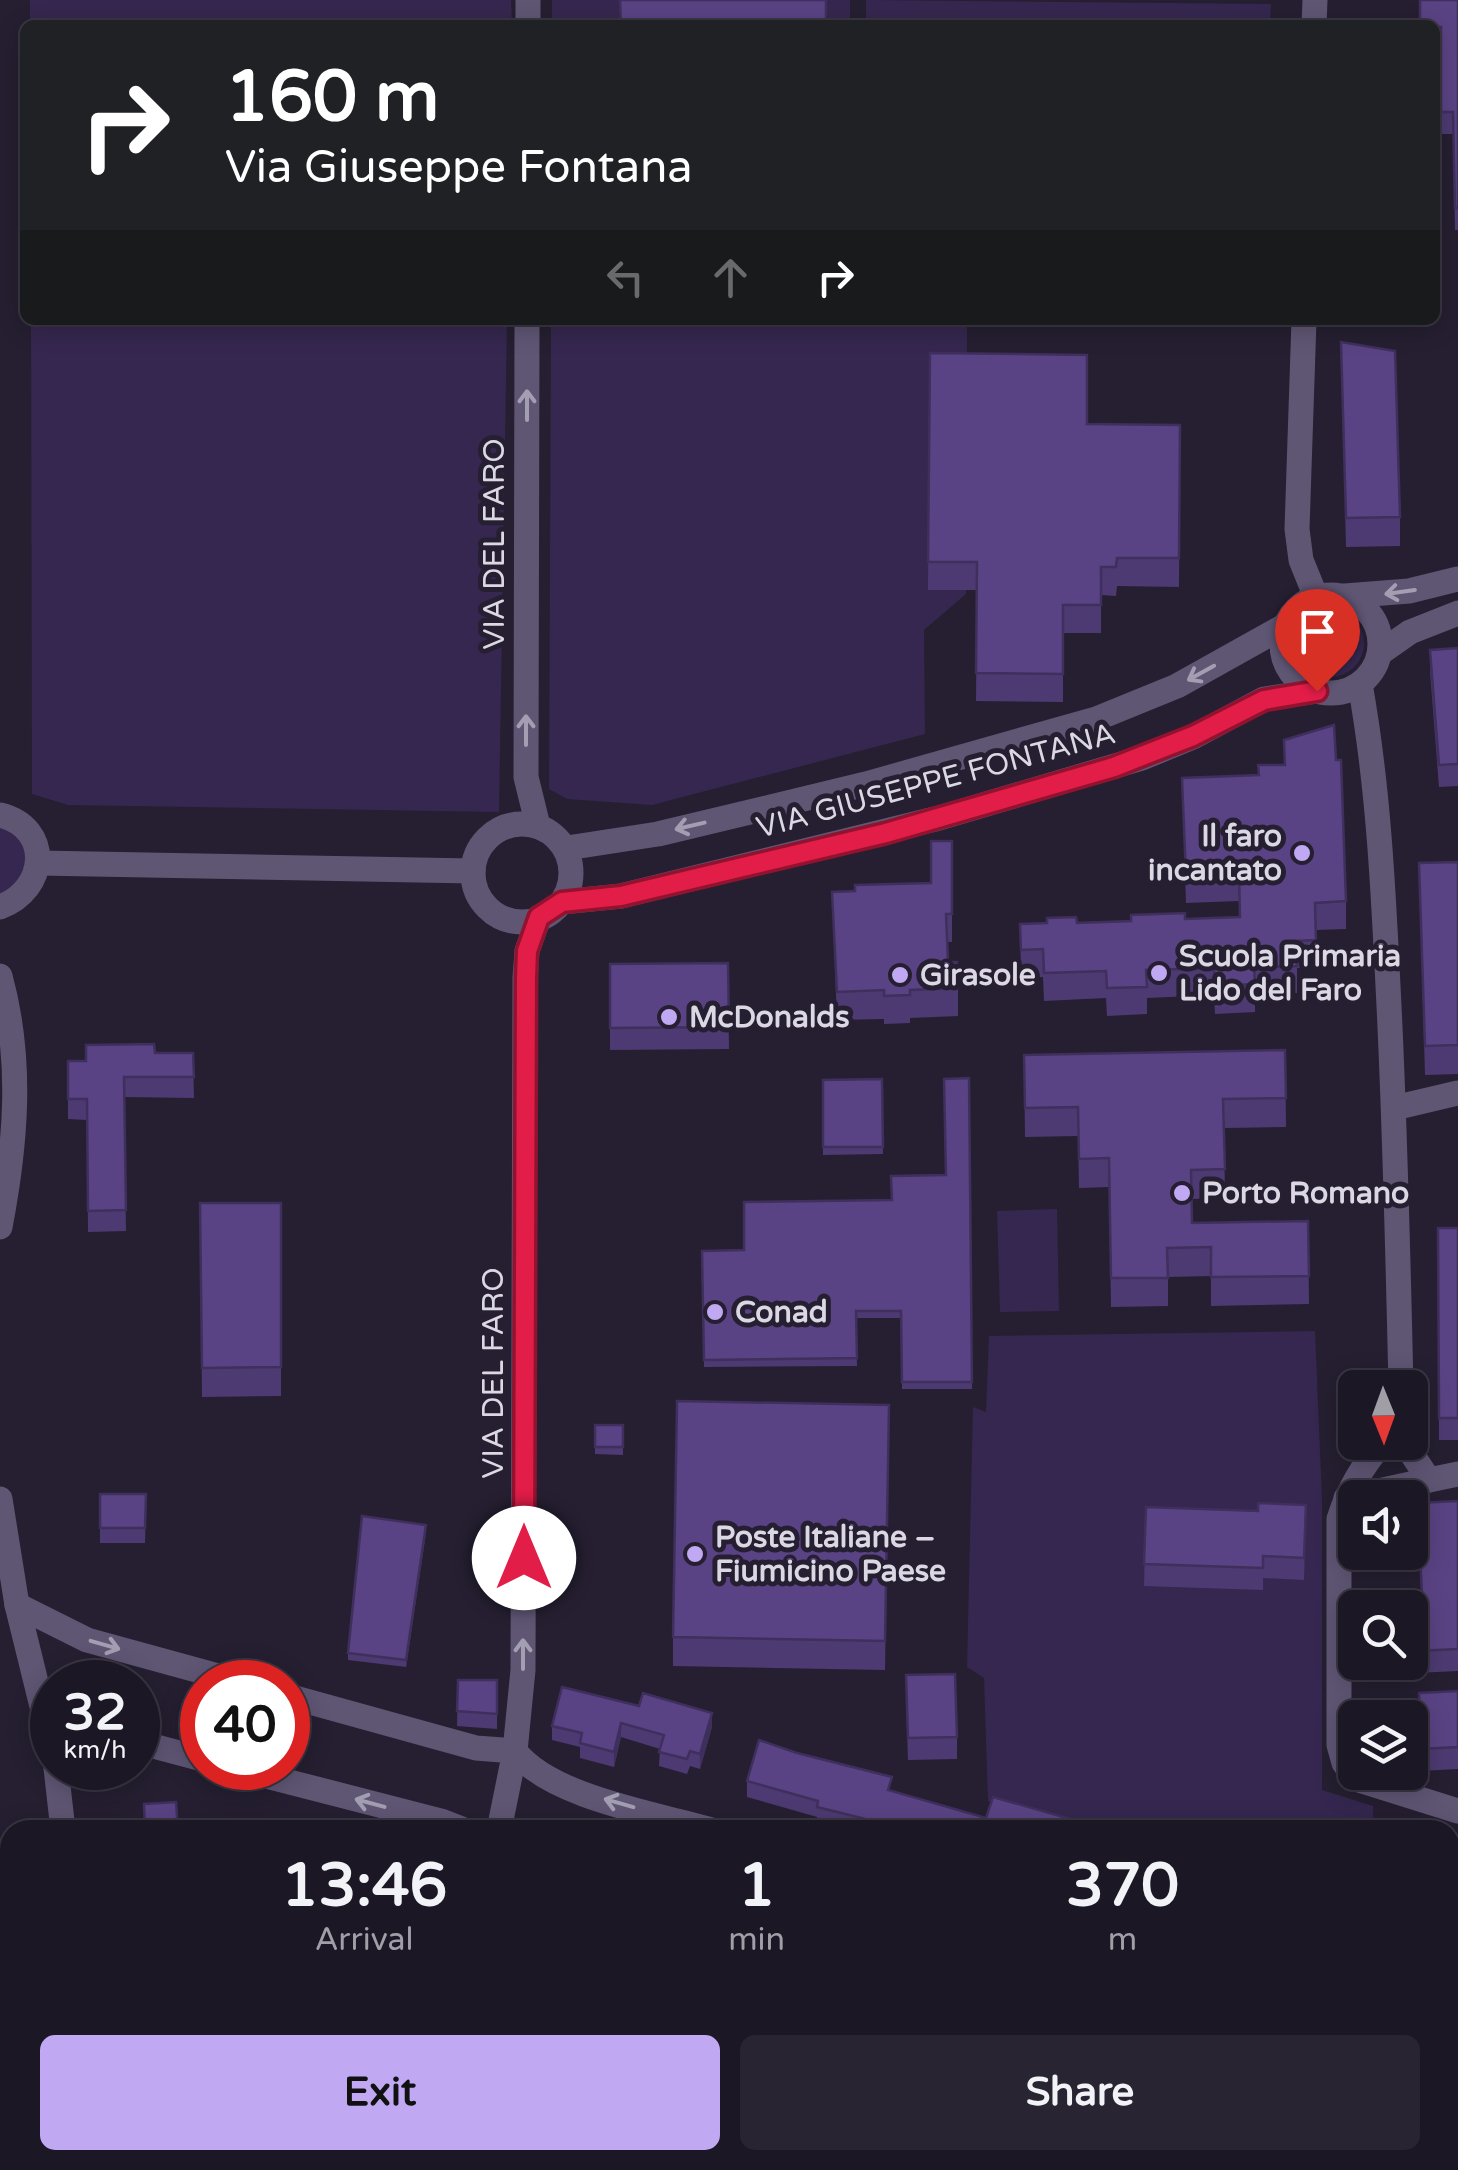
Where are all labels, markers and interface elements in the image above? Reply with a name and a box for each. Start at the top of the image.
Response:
text: 160 m [225,56,439,140]
icon: right [60,60,190,190]
text: Via Giuseppe Fontana [225,141,693,195]
icon: left [598,250,653,305]
icon: ahead [703,250,758,305]
icon: right [808,250,863,305]
one-way arrow [518,390,536,422]
street label: VIA DEL FARO [476,438,513,650]
one-way arrow [1384,583,1417,601]
pin [1275,589,1360,692]
icon: arrive [1290,604,1345,659]
one-way arrow [1187,663,1216,683]
one-way arrow [516,715,536,748]
street label: VIA GIUSEPPE FONTANA [753,715,1119,847]
one-way arrow [675,818,707,836]
place label: Il faro incantato [1148,818,1282,889]
marker: Il faro incantato [1291,842,1313,864]
place label: Scuola Primaria Lido del Faro [1179,938,1401,1009]
place label: Girasole [920,957,1036,994]
marker: Scuola Primaria Lido del Faro [1148,962,1170,984]
marker: Girasole [889,964,911,986]
place label: McDonalds [689,999,850,1036]
marker: McDonalds [658,1006,680,1028]
place label: Porto Romano [1202,1175,1409,1212]
marker: Porto Romano [1171,1182,1193,1204]
street label: VIA DEL FARO [475,1267,512,1479]
place label: Conad [735,1294,828,1331]
marker: Conad [704,1301,726,1323]
north arrow [1338,1370,1428,1460]
map controls [1338,1370,1428,1790]
button: sound [1338,1480,1428,1570]
position arrow [472,1506,576,1610]
place label: Poste Italiane – Fiumicino Paese [715,1519,946,1590]
marker: Poste Italiane – Fiumicino Paese [684,1543,706,1565]
button: search [1338,1590,1428,1680]
one-way arrow [89,1637,120,1655]
one-way arrow [514,1639,533,1671]
speed limit sign: 40 [180,1660,310,1790]
text: 32 [64,1683,126,1743]
button: layers [1338,1700,1428,1790]
text: km/h [64,1735,126,1765]
one-way arrow [355,1792,386,1811]
one-way arrow [603,1793,635,1811]
text: 13:46 [281,1850,447,1922]
text: 1 [738,1850,775,1922]
text: 370 [1066,1850,1179,1922]
text: Arrival [315,1921,414,1959]
text: min [728,1921,785,1959]
text: m [1108,1921,1137,1959]
button: Exit [40,2035,720,2150]
button: Share [740,2035,1420,2150]

